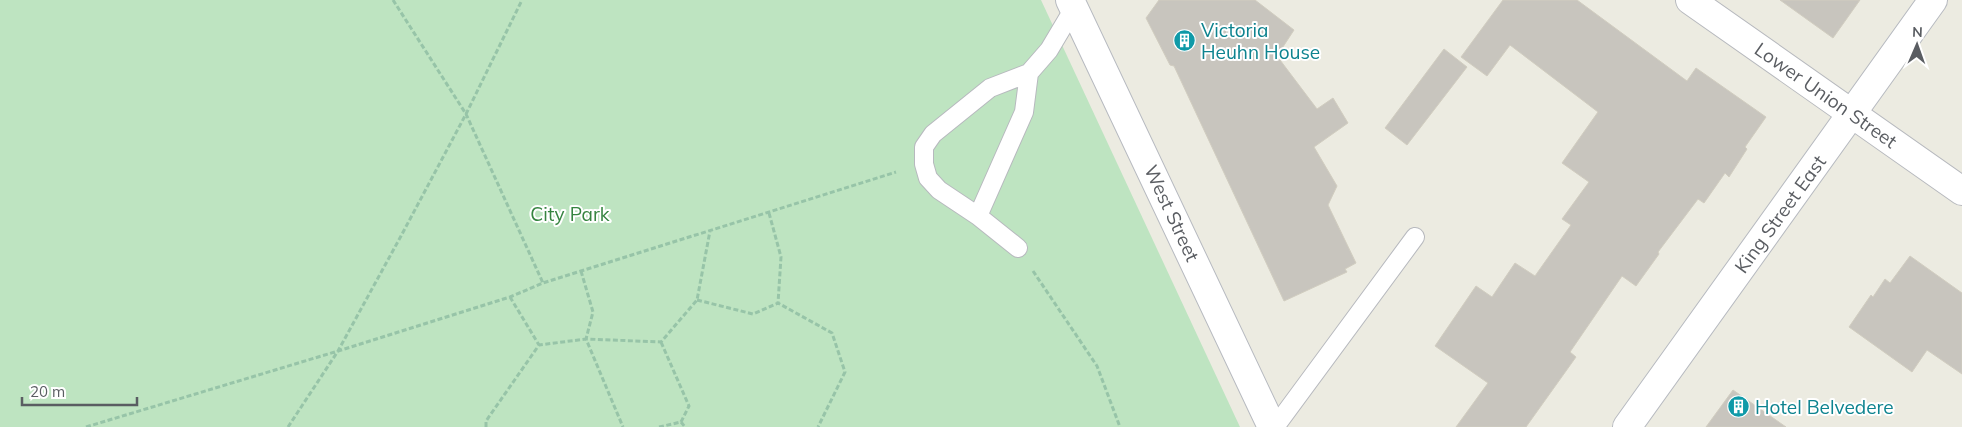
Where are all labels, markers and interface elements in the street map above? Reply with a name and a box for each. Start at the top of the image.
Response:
place label: Victoria Heuhn House [1201,18,1320,64]
north arrow [1892,20,1942,70]
text: N [1912,23,1923,41]
building icon: Victoria Heuhn House [1173,29,1197,53]
street label: Lower Union Street [1750,37,1902,153]
street label: King Street East [1729,150,1831,278]
street label: West Street [1139,161,1205,265]
park label: City Park [530,202,610,226]
scale bar [22,374,138,406]
text: 20 m [30,382,65,401]
building icon: Hotel Belvedere [1727,395,1751,419]
place label: Hotel Belvedere [1755,395,1894,419]

